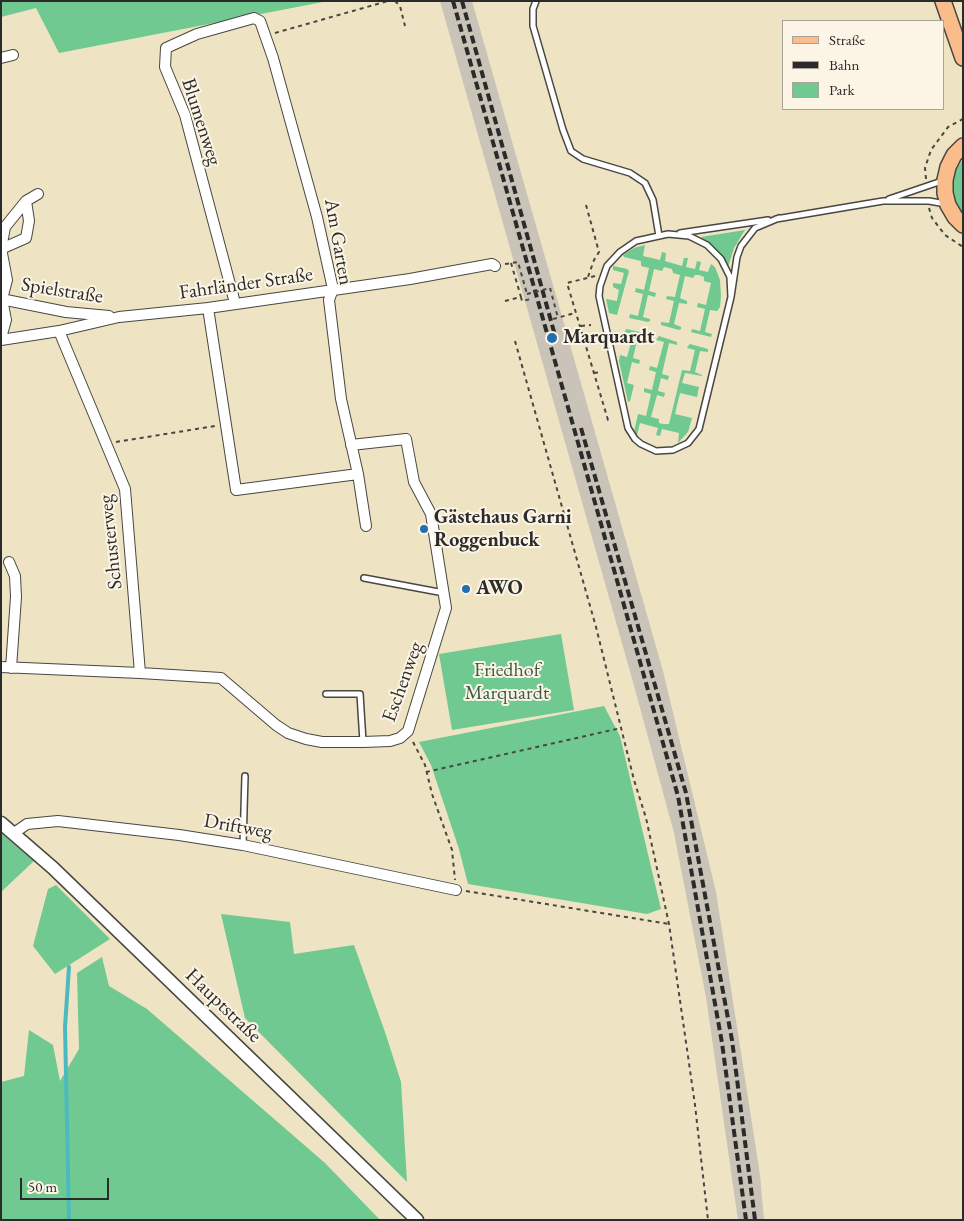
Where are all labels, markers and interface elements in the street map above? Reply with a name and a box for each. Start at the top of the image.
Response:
legend [782,20,944,110]
text: Straße [829,30,865,49]
text: Bahn [829,55,859,74]
street label: Blumenweg [176,75,226,169]
text: Park [829,80,855,99]
street label: Am Garten [319,197,357,287]
street label: Fahrländer Straße [178,263,314,305]
street label: Spielstraße [19,273,105,309]
place label: Marquardt [563,326,654,350]
marker: Marquardt [545,331,559,345]
street label: Schusterweg [94,493,128,591]
place label: Gästehaus Garni Roggenbuck [434,506,572,553]
marker: Gästehaus Garni Roggenbuck [418,523,430,535]
place label: AWO [476,577,523,601]
marker: AWO [460,583,472,595]
street label: Eschenweg [377,639,429,725]
park label: Friedhof Marquardt [465,659,549,706]
street label: Driftweg [202,809,274,845]
street label: Hauptstraße [180,964,266,1048]
scale bar [22,1168,111,1200]
text: 50 m [28,1177,57,1196]

